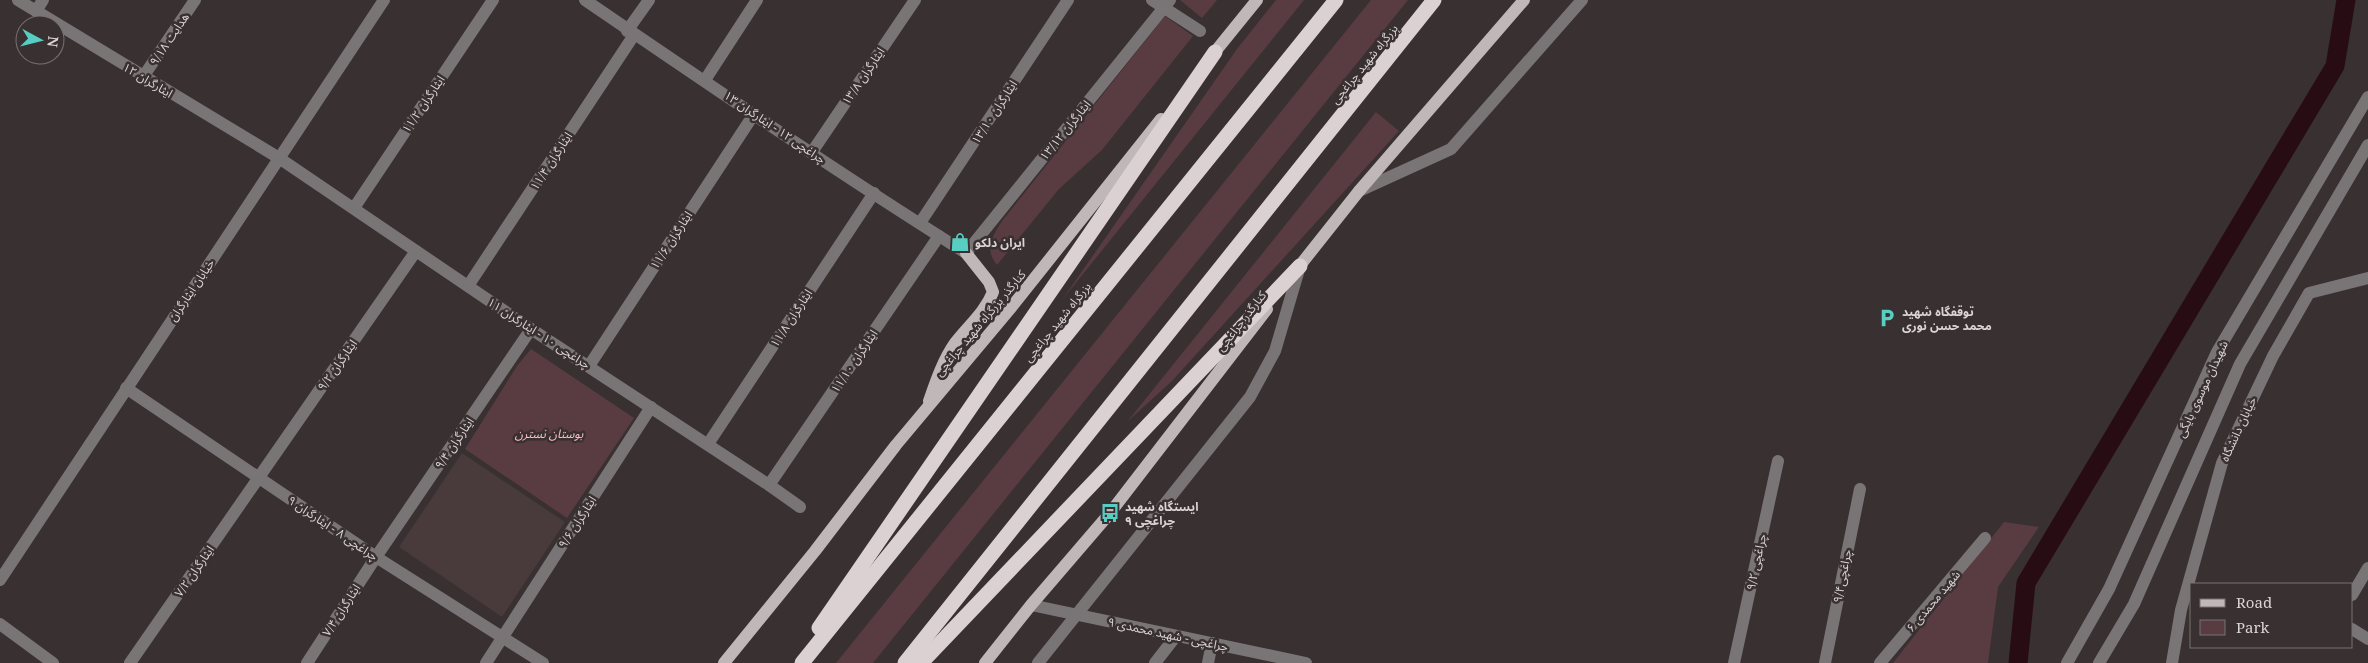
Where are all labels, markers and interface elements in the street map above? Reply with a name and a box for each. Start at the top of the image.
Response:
street label: هدایت ۹/۱۸ [145,9,193,69]
north arrow [15,15,65,65]
street label: بزرگراه شهید چراغچی [1326,20,1402,108]
text: N [43,35,64,48]
street label: ایثارگران ۱۳/۸ [837,44,889,108]
street label: ایثارگران ۱۲ [120,58,176,102]
street label: ایثارگران ۱۱/۲ [397,72,449,136]
street label: ایثارگران ۱۳/۱۰ [967,77,1021,147]
street label: چراغچی ۱۲ - ایثارگران ۱۳ [721,87,829,167]
street label: ایثارگران ۱۳/۱۲ [1035,96,1095,164]
street label: ایثارگران ۱۱/۴ [526,129,576,193]
street label: ایثارگران ۱۱/۶ [646,208,696,272]
shop icon: ایران دلکو [949,231,971,253]
place label: ایران دلکو [975,234,1025,251]
street label: خیابان ایثارگران [164,255,218,325]
street label: کنارگذر بزرگراه شهید چراغچی [930,265,1030,380]
street label: بزرگراه شهید چراغچی [1019,278,1095,366]
street label: ایثارگران ۱۱/۸ [766,286,816,350]
street label: کنارگذر چراغچی [1212,286,1271,355]
street label: چراغچی ۱۰ - ایثارگران ۱۱ [484,293,594,373]
place label: توقفگاه شهید محمد حسن نوری [1902,303,1992,334]
parking icon: توقفگاه شهید محمد حسن نوری [1876,307,1898,329]
street label: ایثارگران ۱۱/۱۰ [827,326,881,396]
street label: ایثارگران ۹/۲ [313,336,361,394]
street label: شهیدان موسوی بایگی [2172,338,2232,440]
street label: خیابان دانشگاه [2216,394,2260,464]
street label: ایثارگران ۹/۴ [430,414,478,472]
park label: بوستان نسترن [515,425,584,442]
street label: چراغچی ۸ - ایثارگران ۹ [284,491,382,565]
street label: ایثارگران ۹/۶ [554,492,600,551]
place label: ایستگاه شهید چراغچی ۹ [1125,498,1198,529]
bus stop icon: ایستگاه شهید چراغچی ۹ [1099,502,1121,524]
street label: ۹/۲ چراغچی [1742,532,1770,592]
street label: ایثارگران ۷/۲ [170,542,218,600]
street label: ۹/۴چراغچی [1828,548,1856,604]
street label: شهید محمدی ۶ [1902,566,1964,636]
street label: ایثارگران ۷/۴ [318,580,364,639]
legend [2190,583,2353,648]
text: Road [2236,592,2272,612]
street label: ۹ چراغچی - شهید محمدی [1106,613,1230,655]
text: Park [2236,617,2270,637]

